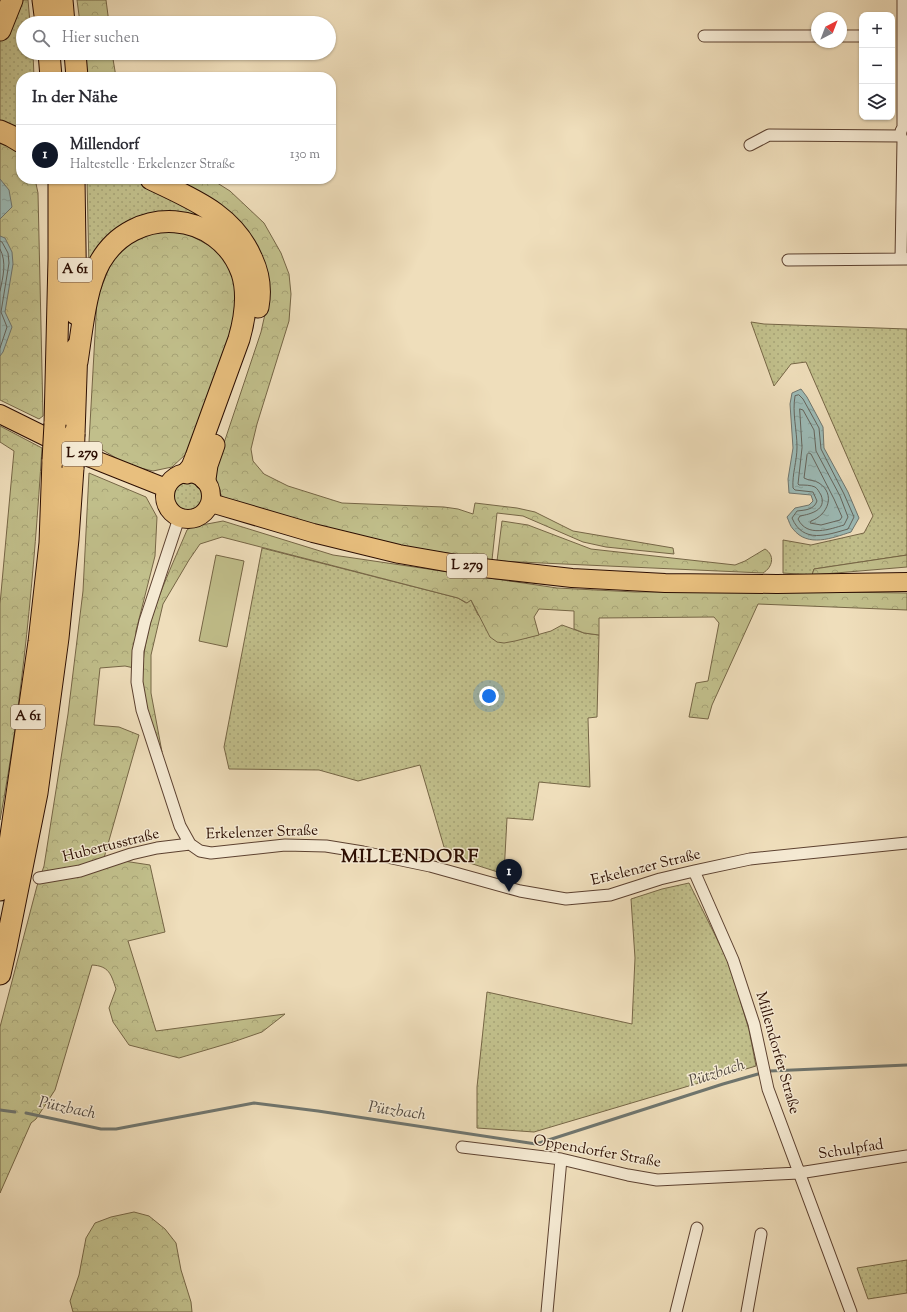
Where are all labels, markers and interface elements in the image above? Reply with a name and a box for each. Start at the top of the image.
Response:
north arrow [811,12,847,48]
map controls [859,12,895,120]
button: + [859,12,895,48]
search box [16,16,336,60]
icon: search [30,27,52,49]
text: Hier suchen [62,28,140,49]
button: − [859,48,895,84]
button: layers [859,84,895,120]
text: In der Nähe [32,86,118,110]
text: Millendorf [70,135,139,156]
text: 1 [43,146,47,164]
text: 130 m [290,146,320,164]
text: Haltestelle · Erkelenzer Straße [70,156,235,174]
road number: A 61 [58,258,92,282]
road number: L 279 [62,442,102,466]
road number: L 279 [447,554,487,578]
your location [479,686,499,706]
road number: A 61 [11,705,45,729]
street label: Erkelenzer Straße [206,821,318,845]
street label: Hubertusstraße [60,824,162,868]
district label: MILLENDORF [341,844,479,871]
street label: Erkelenzer Straße [589,844,703,892]
pin: 1 [496,859,522,892]
street label: Millendorfer Straße [749,989,805,1117]
water label: Pützbach [686,1054,748,1094]
water label: Pützbach [36,1092,98,1126]
water label: Pützbach [367,1097,428,1127]
street label: Oppendorfer Straße [531,1130,663,1174]
street label: Schulpfad [817,1134,886,1166]

